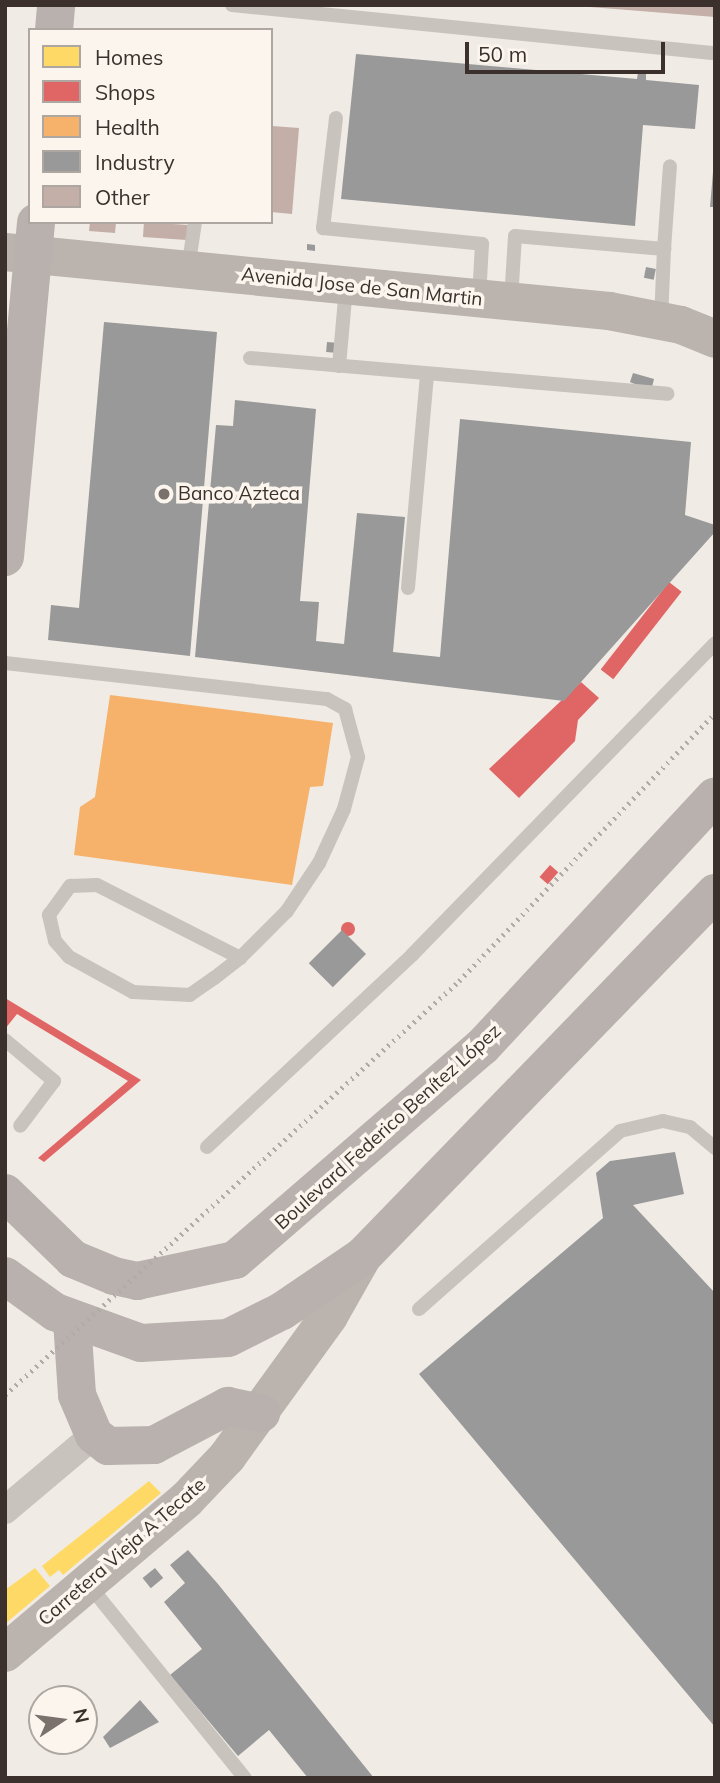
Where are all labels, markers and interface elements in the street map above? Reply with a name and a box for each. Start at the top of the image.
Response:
legend [28,28,273,224]
scale bar [468,28,668,72]
text: 50 m [478,41,527,67]
text: Homes [95,44,163,70]
text: Shops [95,79,155,105]
text: Health [95,114,160,140]
text: Industry [95,149,175,175]
text: Other [95,184,150,210]
street label: Avenida Jose de San Martin [240,263,484,311]
place label: Banco Azteca [178,483,300,505]
marker: Banco Azteca [156,486,172,502]
street label: Boulevard Federico Benítez López [270,1020,506,1234]
street label: Carretera Vieja A Tecate [34,1473,210,1631]
north arrow [28,1685,98,1755]
text: N [68,1706,95,1725]

